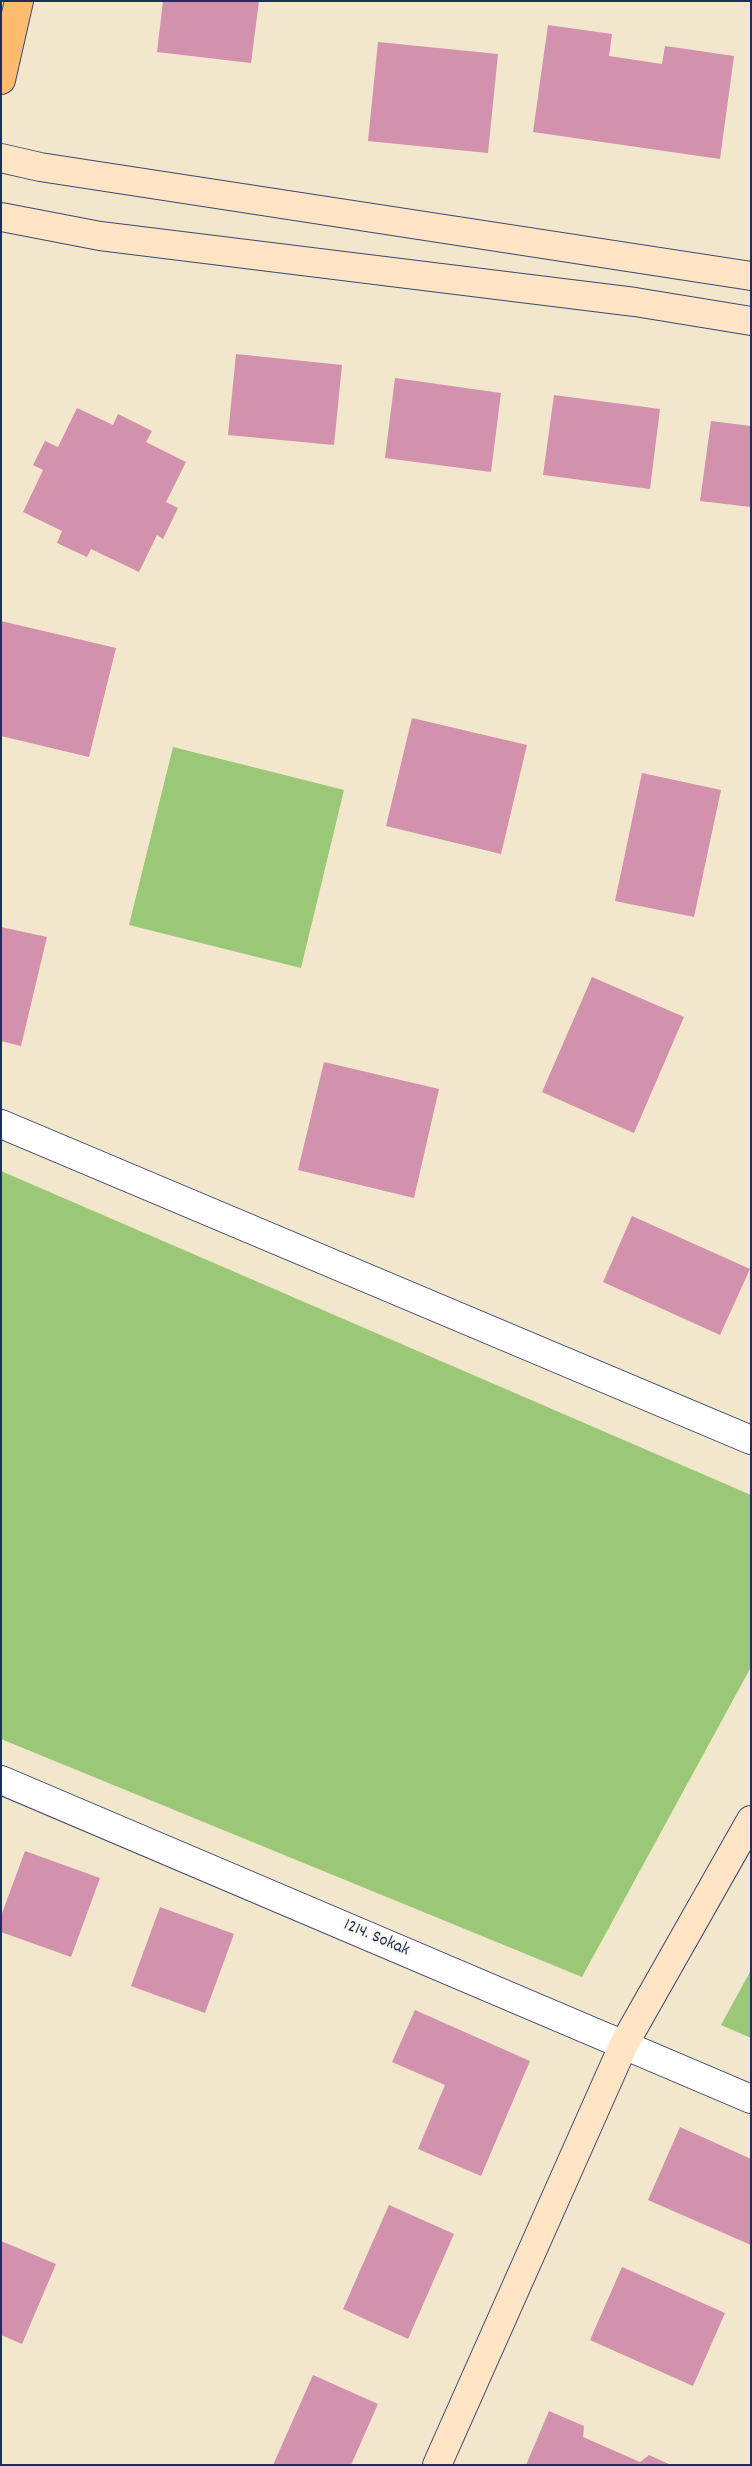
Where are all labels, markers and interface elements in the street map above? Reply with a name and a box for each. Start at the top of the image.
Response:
street label: 1214. Sokak [340,1915,412,1963]

